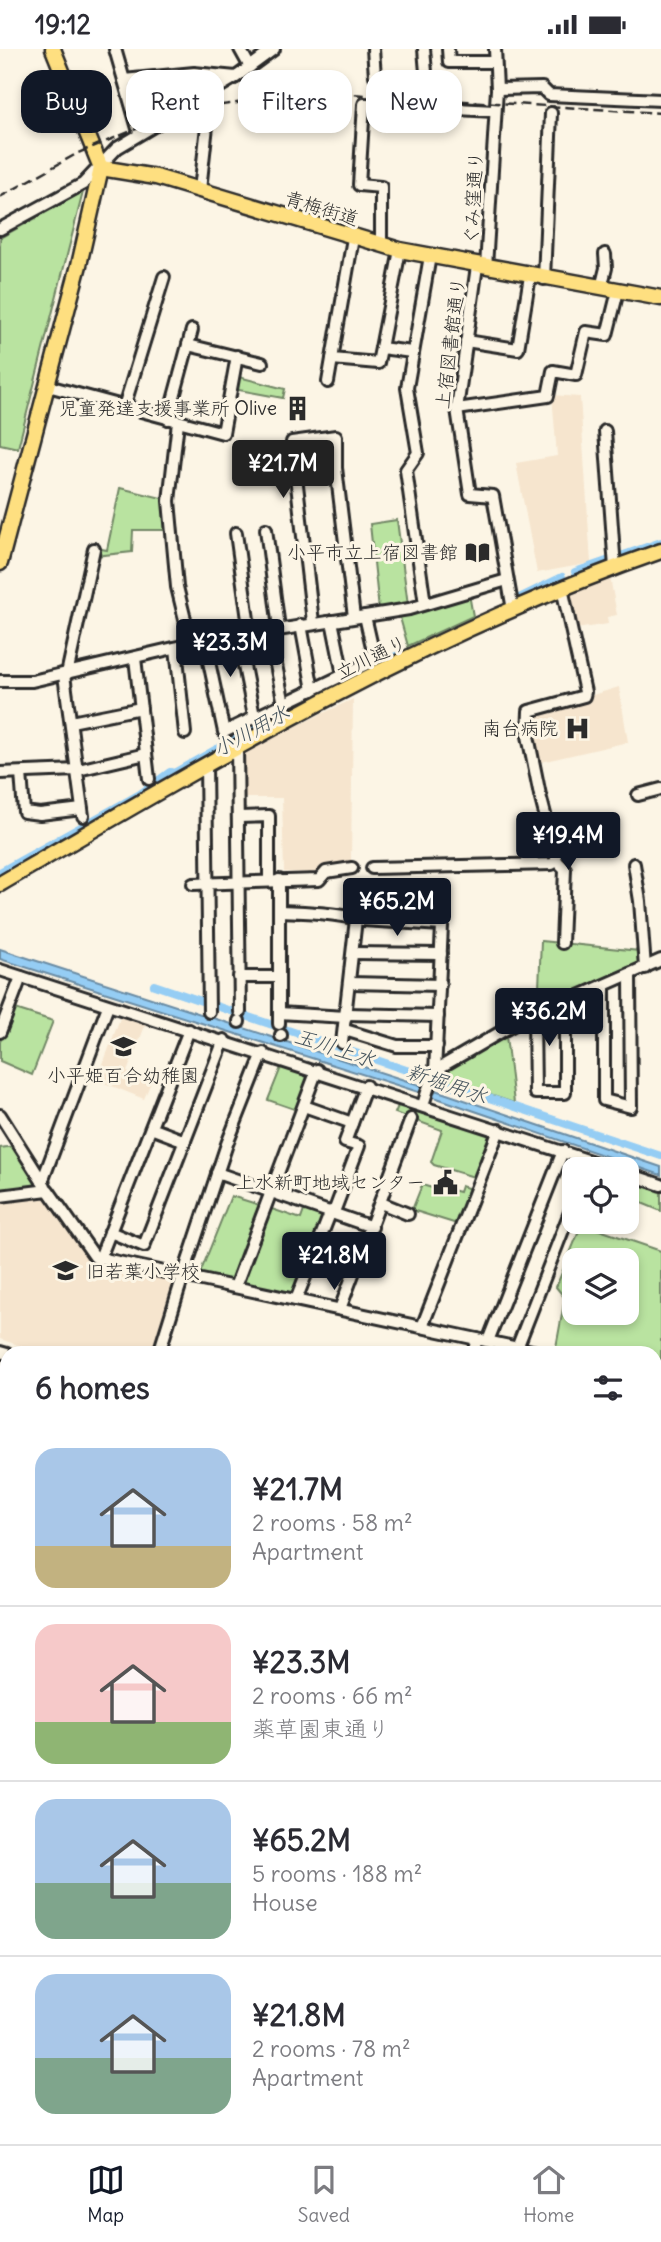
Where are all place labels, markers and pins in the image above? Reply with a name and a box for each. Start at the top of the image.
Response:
building icon: 児童発達支援事業所 Olive [283,394,311,422]
place label: 児童発達支援事業所 Olive [59,396,277,420]
pin: ¥21.7M [226,441,340,500]
library icon: 小平市立上宿図書館 [464,538,492,566]
place label: 小平市立上宿図書館 [287,540,458,564]
pin: ¥23.3M [173,619,287,679]
hospital icon: 南台病院 [564,714,592,742]
place label: 南台病院 [482,716,558,740]
pin: ¥19.4M [511,813,625,872]
pin: ¥65.2M [340,879,454,938]
pin: ¥36.2M [492,989,606,1048]
school or university icon: 小平姫百合幼稚園 [109,1033,137,1061]
place label: 小平姫百合幼稚園 [47,1063,199,1087]
public building icon: 上水新町地域センター [431,1168,459,1196]
place label: 上水新町地域センター [236,1170,425,1194]
pin: ¥21.8M [277,1233,391,1292]
school or university icon: 旧若葉小学校 [52,1257,80,1285]
place label: 旧若葉小学校 [86,1259,200,1283]

